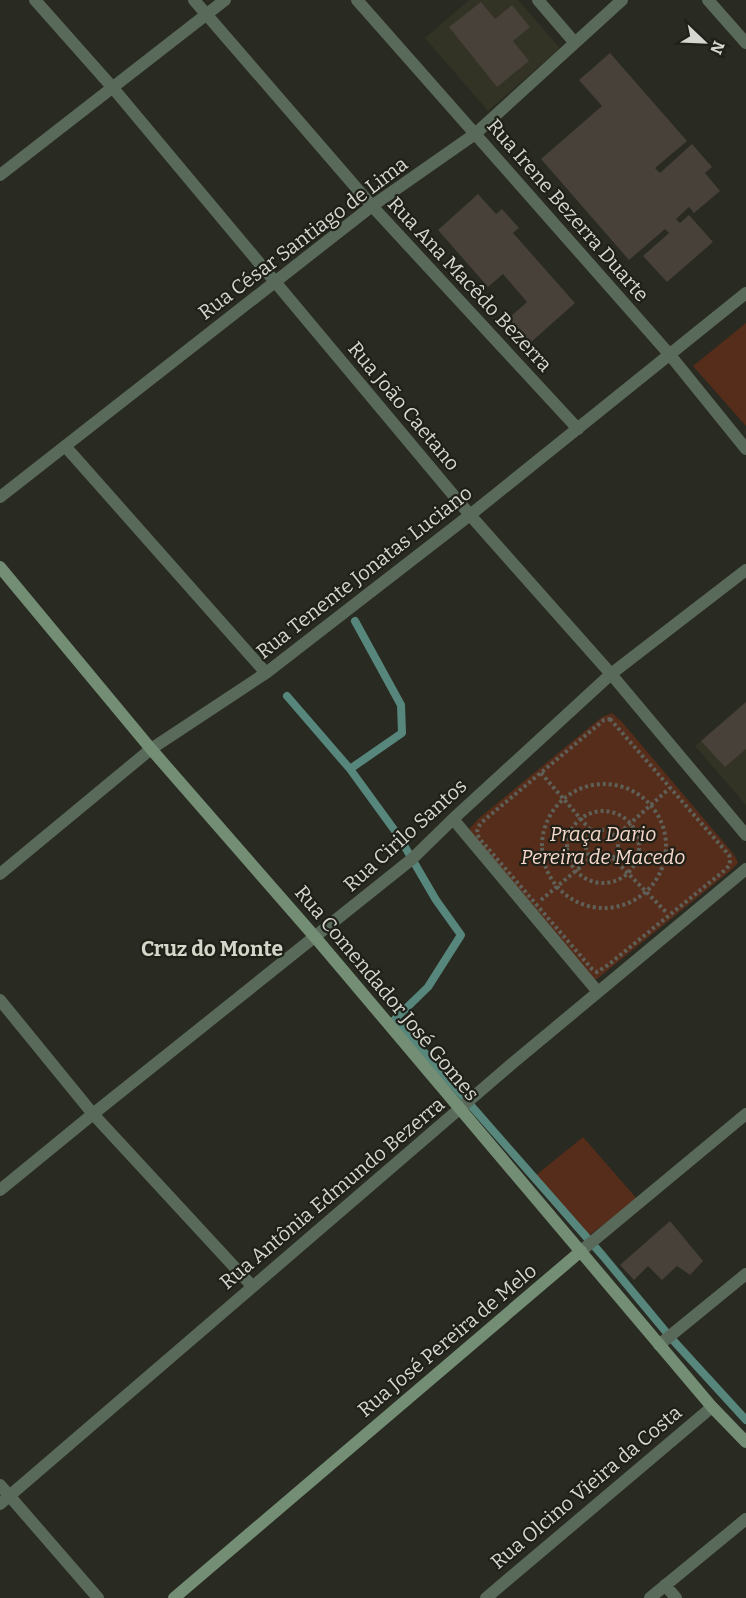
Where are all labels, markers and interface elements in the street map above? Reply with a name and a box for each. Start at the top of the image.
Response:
north arrow [674,12,734,72]
text: N [706,38,729,57]
street label: Rua Irene Bezerra Duarte [482,114,654,306]
street label: Rua César Santiago de Lima [194,151,412,325]
street label: Rua Ana Macêdo Bezerra [383,192,557,376]
street label: Rua João Caetano [343,337,465,475]
street label: Rua Tenente Jonatas Luciano [251,480,477,664]
street label: Rua Cirilo Santos [338,773,472,897]
park label: Praça Dario Pereira de Macedo [521,822,685,869]
street label: Rua Comendador José Gomes [290,880,484,1106]
district label: Cruz do Monte [141,936,283,962]
street label: Rua Antônia Edmundo Bezerra [215,1092,449,1294]
street label: Rua José Pereira de Melo [353,1258,541,1422]
street label: Rua Olcino Vieira da Costa [486,1400,686,1574]

